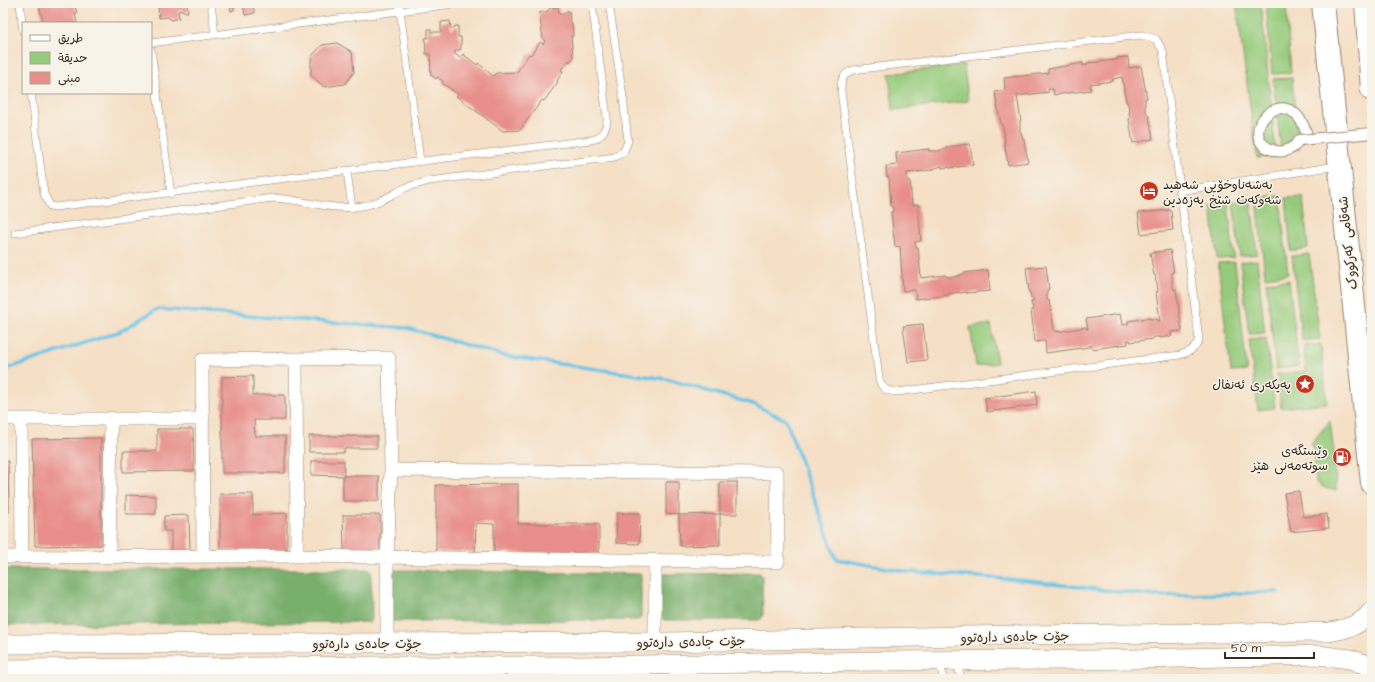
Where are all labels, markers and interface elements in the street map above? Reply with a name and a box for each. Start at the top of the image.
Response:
legend [22,22,152,94]
text: طريق [58,30,83,47]
text: حديقة [58,50,87,67]
text: مبنى [58,70,81,87]
place label: بەشەناوخۆیی شەهید شەوکەت شێخ یەزەدین [1163,176,1282,209]
hotel icon: بەشەناوخۆیی شەهید شەوکەت شێخ یەزەدین [1138,180,1160,202]
street label: شەقامی کەرکووک [1334,195,1362,290]
place icon: پەیکەری ئەنفال [1294,373,1316,395]
place label: پەیکەری ئەنفال [1212,376,1291,394]
place label: وێستگەی سوتەمەنی هێز [1250,442,1328,475]
fuel station icon: وێستگەی سوتەمەنی هێز [1331,446,1353,468]
street label: جۆت جادەی دارەتوو [959,627,1070,647]
street label: جۆت جادەی دارەتوو [635,632,746,652]
scale bar [1225,634,1314,660]
street label: جۆت جادەی دارەتوو [312,635,421,653]
text: 50 m [1231,640,1262,657]

